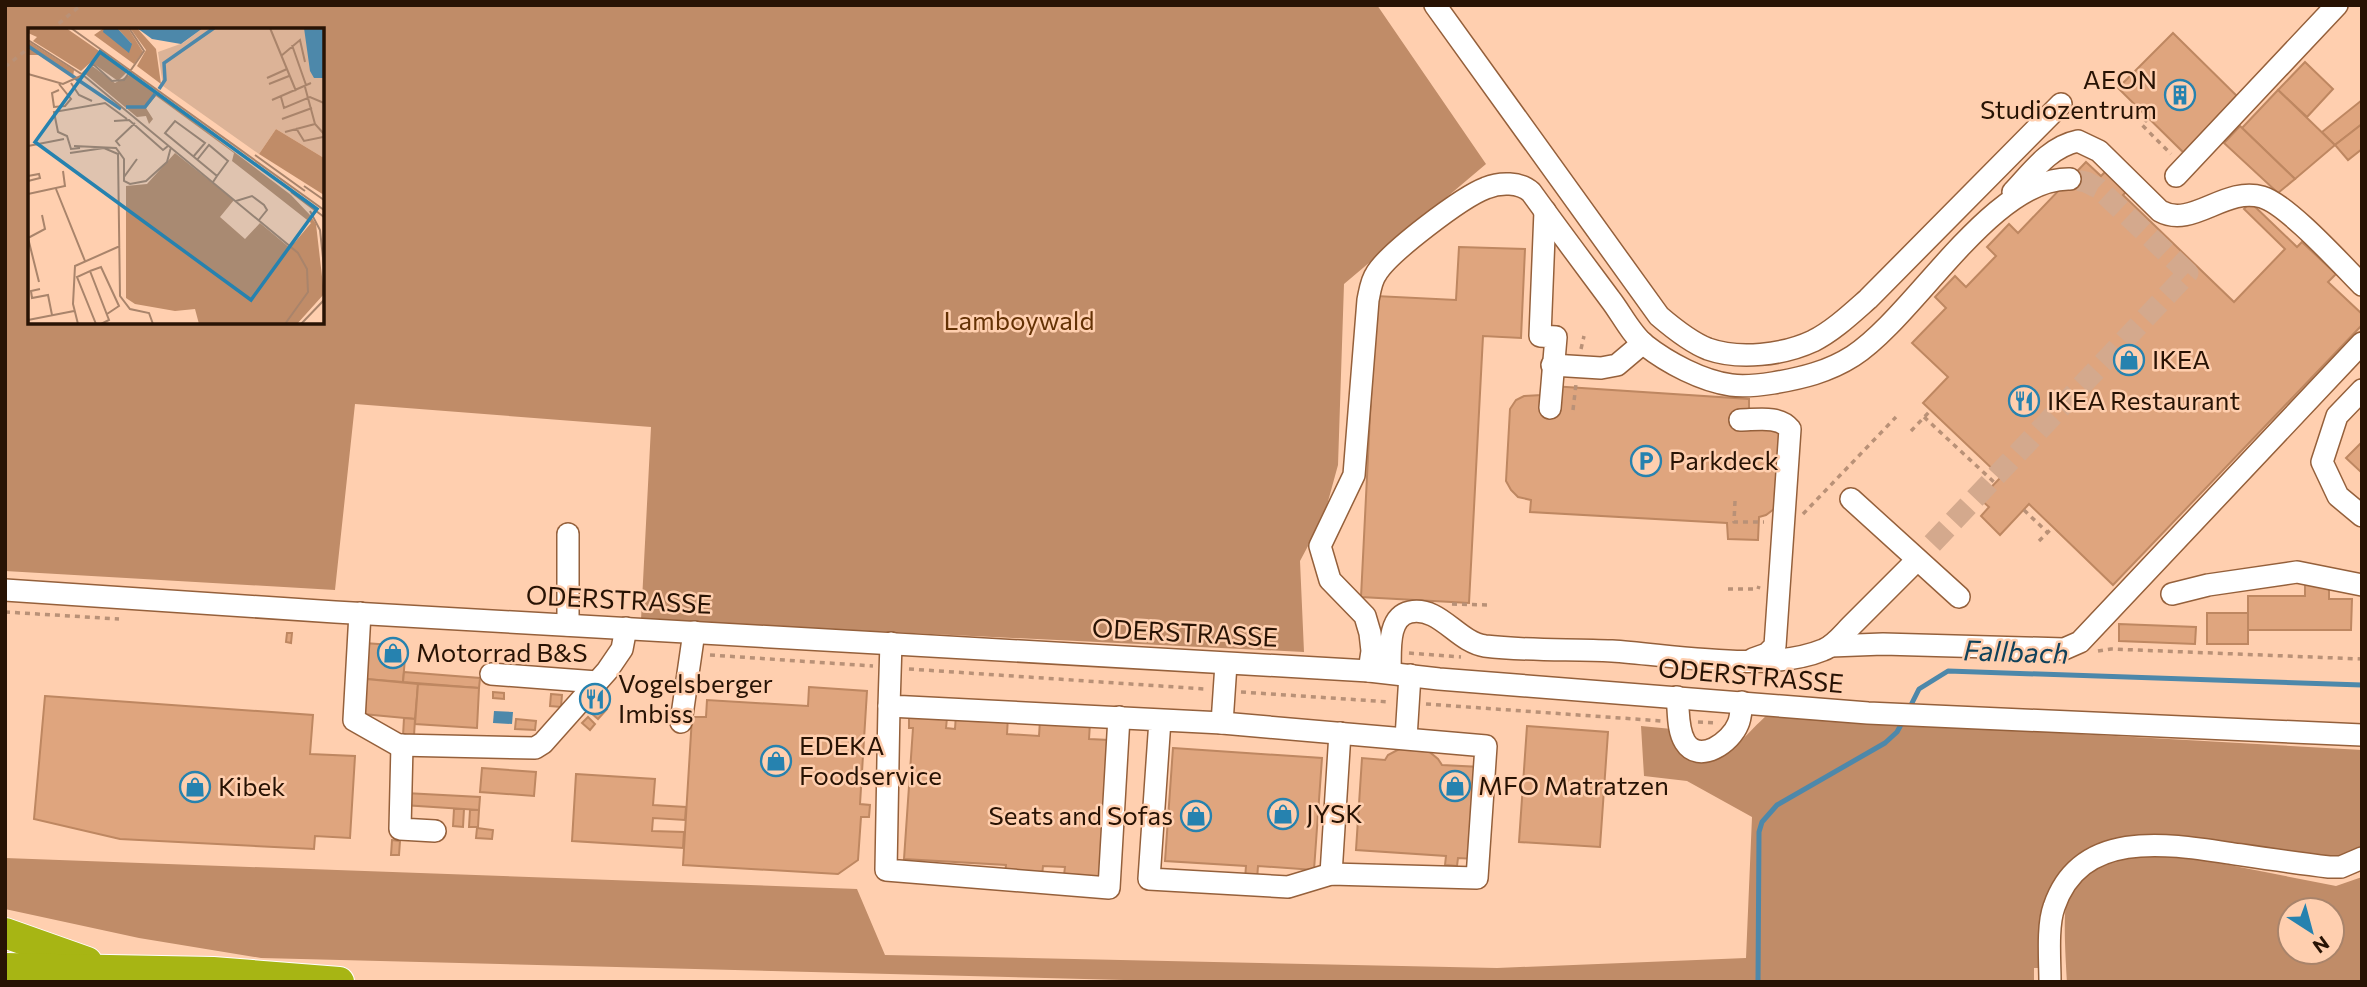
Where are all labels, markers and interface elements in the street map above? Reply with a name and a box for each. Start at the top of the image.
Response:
inset map [28,28,324,324]
place label: AEON Studiozentrum [1980,63,2157,124]
building icon: AEON Studiozentrum [2163,78,2197,112]
park label: Lamboywald [944,304,1094,335]
shop icon: IKEA [2112,343,2146,377]
place label: IKEA [2152,343,2210,374]
restaurant icon: IKEA Restaurant [2007,384,2041,418]
place label: IKEA Restaurant [2047,384,2240,415]
parking icon: Parkdeck [1629,444,1663,478]
place label: Parkdeck [1669,444,1779,475]
street label: ODERSTRASSE [525,578,713,619]
street label: ODERSTRASSE [1091,611,1279,652]
water label: Fallbach [1963,632,2069,670]
shop icon: Motorrad B&S [376,636,410,670]
place label: Motorrad B&S [416,636,587,667]
street label: ODERSTRASSE [1657,651,1845,698]
place label: Vogelsberger Imbiss [618,667,773,728]
restaurant icon: Vogelsberger Imbiss [578,682,612,716]
place label: EDEKA Foodservice [799,729,942,790]
shop icon: EDEKA Foodservice [759,744,793,778]
shop icon: MFO Matratzen [1438,769,1472,803]
place label: MFO Matratzen [1478,769,1669,800]
shop icon: Kibek [178,770,212,804]
place label: Kibek [218,770,285,801]
shop icon: JYSK [1266,797,1300,831]
place label: JYSK [1306,797,1363,828]
place label: Seats and Sofas [988,799,1173,830]
shop icon: Seats and Sofas [1179,799,1213,833]
north arrow [2276,896,2346,966]
text: N [2309,932,2334,959]

